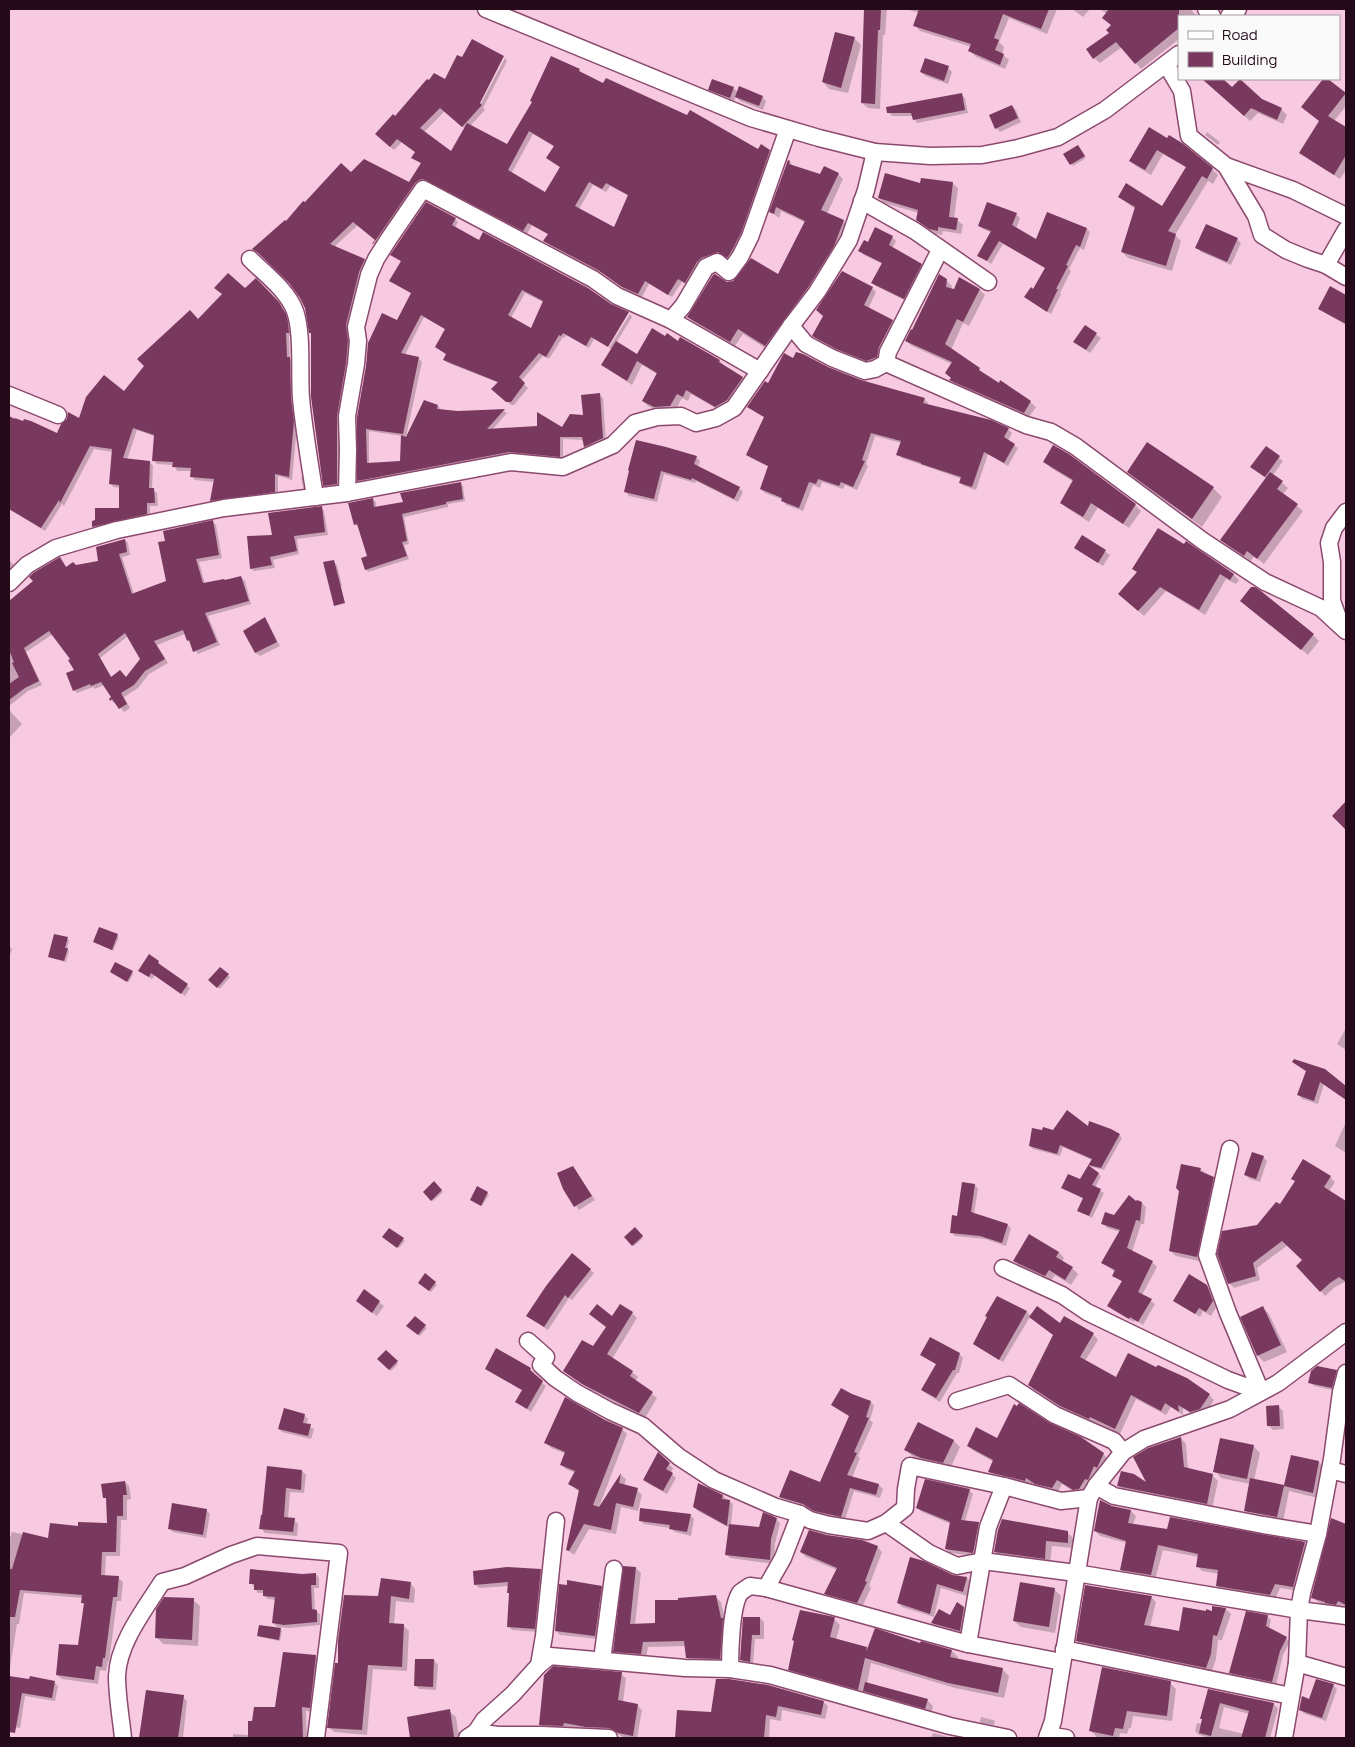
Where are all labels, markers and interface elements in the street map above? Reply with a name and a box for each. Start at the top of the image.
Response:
legend [1178,15,1340,80]
text: Road [1222,24,1258,45]
text: Building [1222,49,1277,70]

